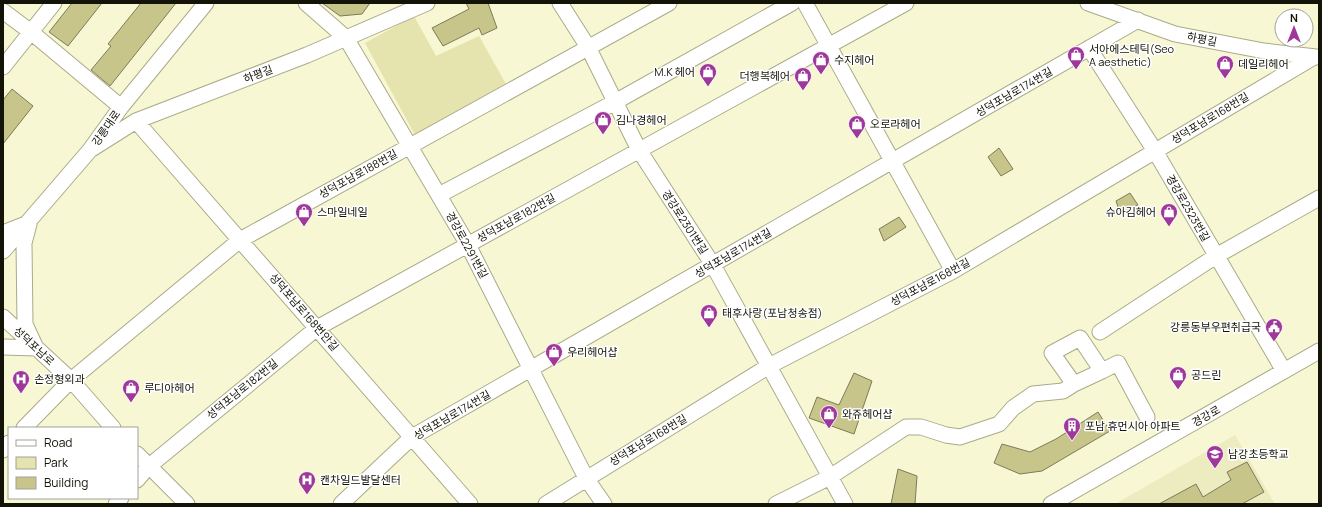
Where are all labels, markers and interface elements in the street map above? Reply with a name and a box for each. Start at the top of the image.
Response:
north arrow [1274,8,1314,48]
text: N [1290,10,1298,25]
street label: 하평길 [1186,28,1218,49]
place label: 서아에스테틱(Seo A aesthetic) [1089,41,1175,69]
shop icon: 서아에스테틱(Seo A aesthetic) [1066,45,1086,70]
shop icon: 수지헤어 [811,50,831,75]
place label: 수지헤어 [834,52,874,67]
shop icon: 데일리헤어 [1215,54,1235,79]
place label: 데일리헤어 [1238,56,1289,71]
street label: 하평길 [241,61,275,86]
shop icon: M.K 헤어 [698,62,718,87]
street label: 성덕포남로174번길 [972,63,1055,120]
place label: M.K 헤어 [654,64,695,79]
shop icon: 더행복헤어 [793,66,813,91]
place label: 더행복헤어 [739,68,790,83]
street label: 성덕포남로168번길 [1168,88,1251,147]
street label: 강릉대로 [88,107,123,149]
shop icon: 김나경헤어 [593,110,613,135]
place label: 김나경헤어 [616,112,667,127]
shop icon: 오로라헤어 [847,114,867,139]
place label: 오로라헤어 [870,116,921,131]
street label: 성덕포남로188번길 [316,146,400,201]
street label: 경강로2323번길 [1163,171,1214,244]
street label: 경강로2301번길 [659,187,712,257]
street label: 성덕포남로182번길 [474,190,558,245]
shop icon: 스마일네일 [294,202,314,227]
shop icon: 슈아김헤어 [1159,202,1179,227]
place label: 스마일네일 [317,204,368,219]
place label: 슈아김헤어 [1105,204,1156,219]
street label: 경강로2291번길 [443,209,492,281]
street label: 성덕포남로174번길 [691,224,774,281]
street label: 성덕포남로168번길 [887,254,972,309]
street label: 성덕포남로168번안길 [266,270,342,354]
shop icon: 태후사랑(포남청송점) [699,303,719,328]
place label: 태후사랑(포남청송점) [722,305,822,320]
public building icon: 강릉동부우편취급국 [1264,317,1284,342]
place label: 강릉동부우편취급국 [1170,319,1261,334]
street label: 성덕포남로 [11,323,58,368]
shop icon: 우리헤어샵 [544,342,564,367]
place label: 우리헤어샵 [567,344,618,359]
street label: 성덕포남로182번길 [203,355,281,422]
shop icon: 공드린 [1168,365,1188,390]
place label: 공드린 [1191,367,1221,382]
hospital icon: 손정형외과 [11,369,31,394]
place label: 손정형외과 [34,371,85,386]
shop icon: 루디아헤어 [121,378,141,403]
place label: 루디아헤어 [144,380,195,395]
street label: 성덕포남로174번길 [410,386,493,443]
street label: 경강로 [1189,401,1223,430]
shop icon: 와쥬헤어샵 [819,404,839,429]
place label: 와쥬헤어샵 [842,406,893,421]
street label: 성덕포남로168번길 [606,410,689,469]
building icon: 포남 휴먼시아 아파트 [1062,416,1082,441]
place label: 포남 휴먼시아 아파트 [1085,418,1180,433]
legend [8,427,138,499]
text: Road [44,434,72,451]
school or university icon: 남강초등학교 [1205,444,1225,469]
place label: 남강초등학교 [1228,446,1289,461]
text: Park [44,454,69,471]
hospital icon: 캔차일드발달센터 [297,470,317,495]
place label: 캔차일드발달센터 [320,472,401,487]
text: Building [44,474,88,491]

